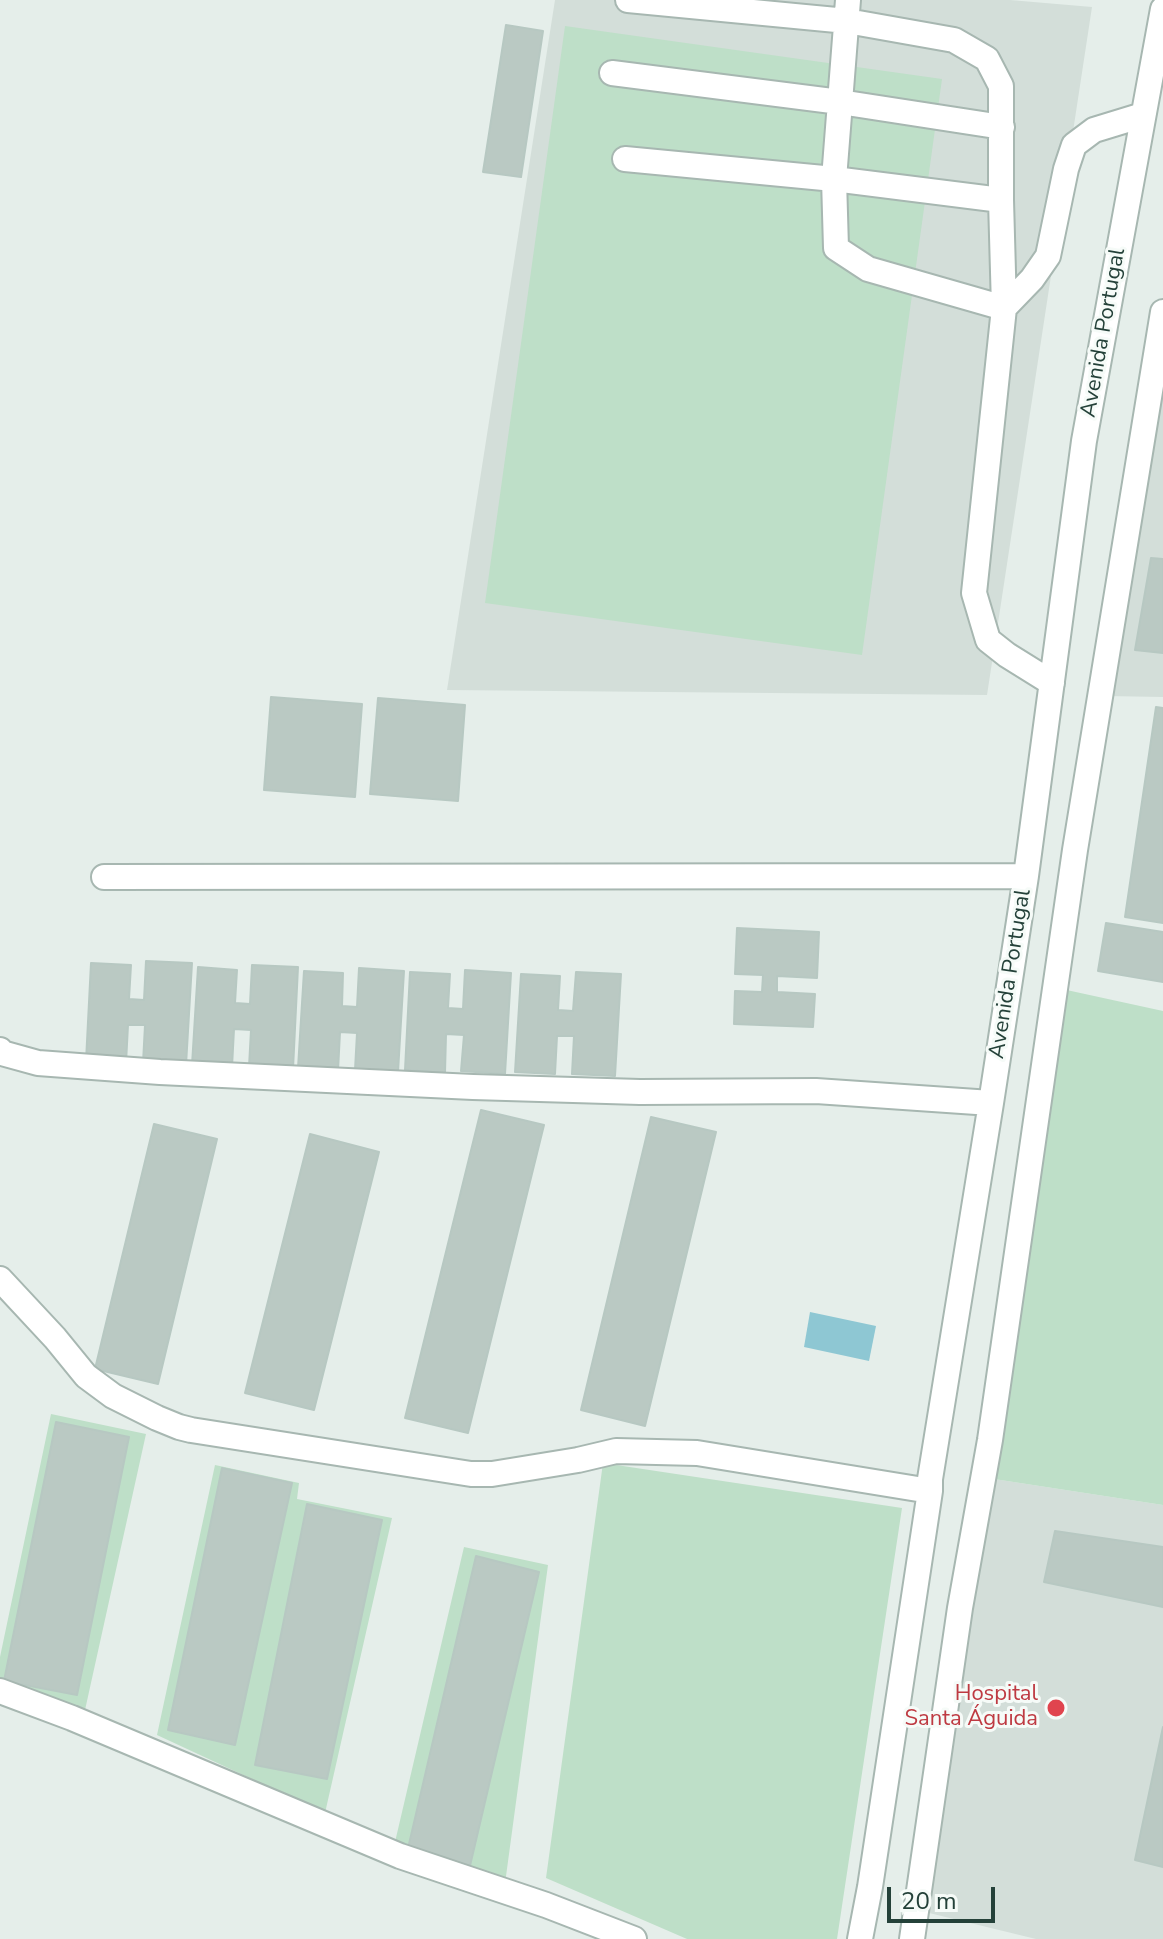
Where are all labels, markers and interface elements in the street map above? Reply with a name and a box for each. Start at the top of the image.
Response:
street label: Avenida Portugal [1076,246,1132,420]
street label: Avenida Portugal [985,887,1037,1061]
place label: Hospital Santa Águida [905,1682,1038,1734]
marker: Hospital Santa Águida [1045,1697,1067,1719]
scale bar [891,1871,999,1921]
text: 20 m [901,1885,957,1917]

